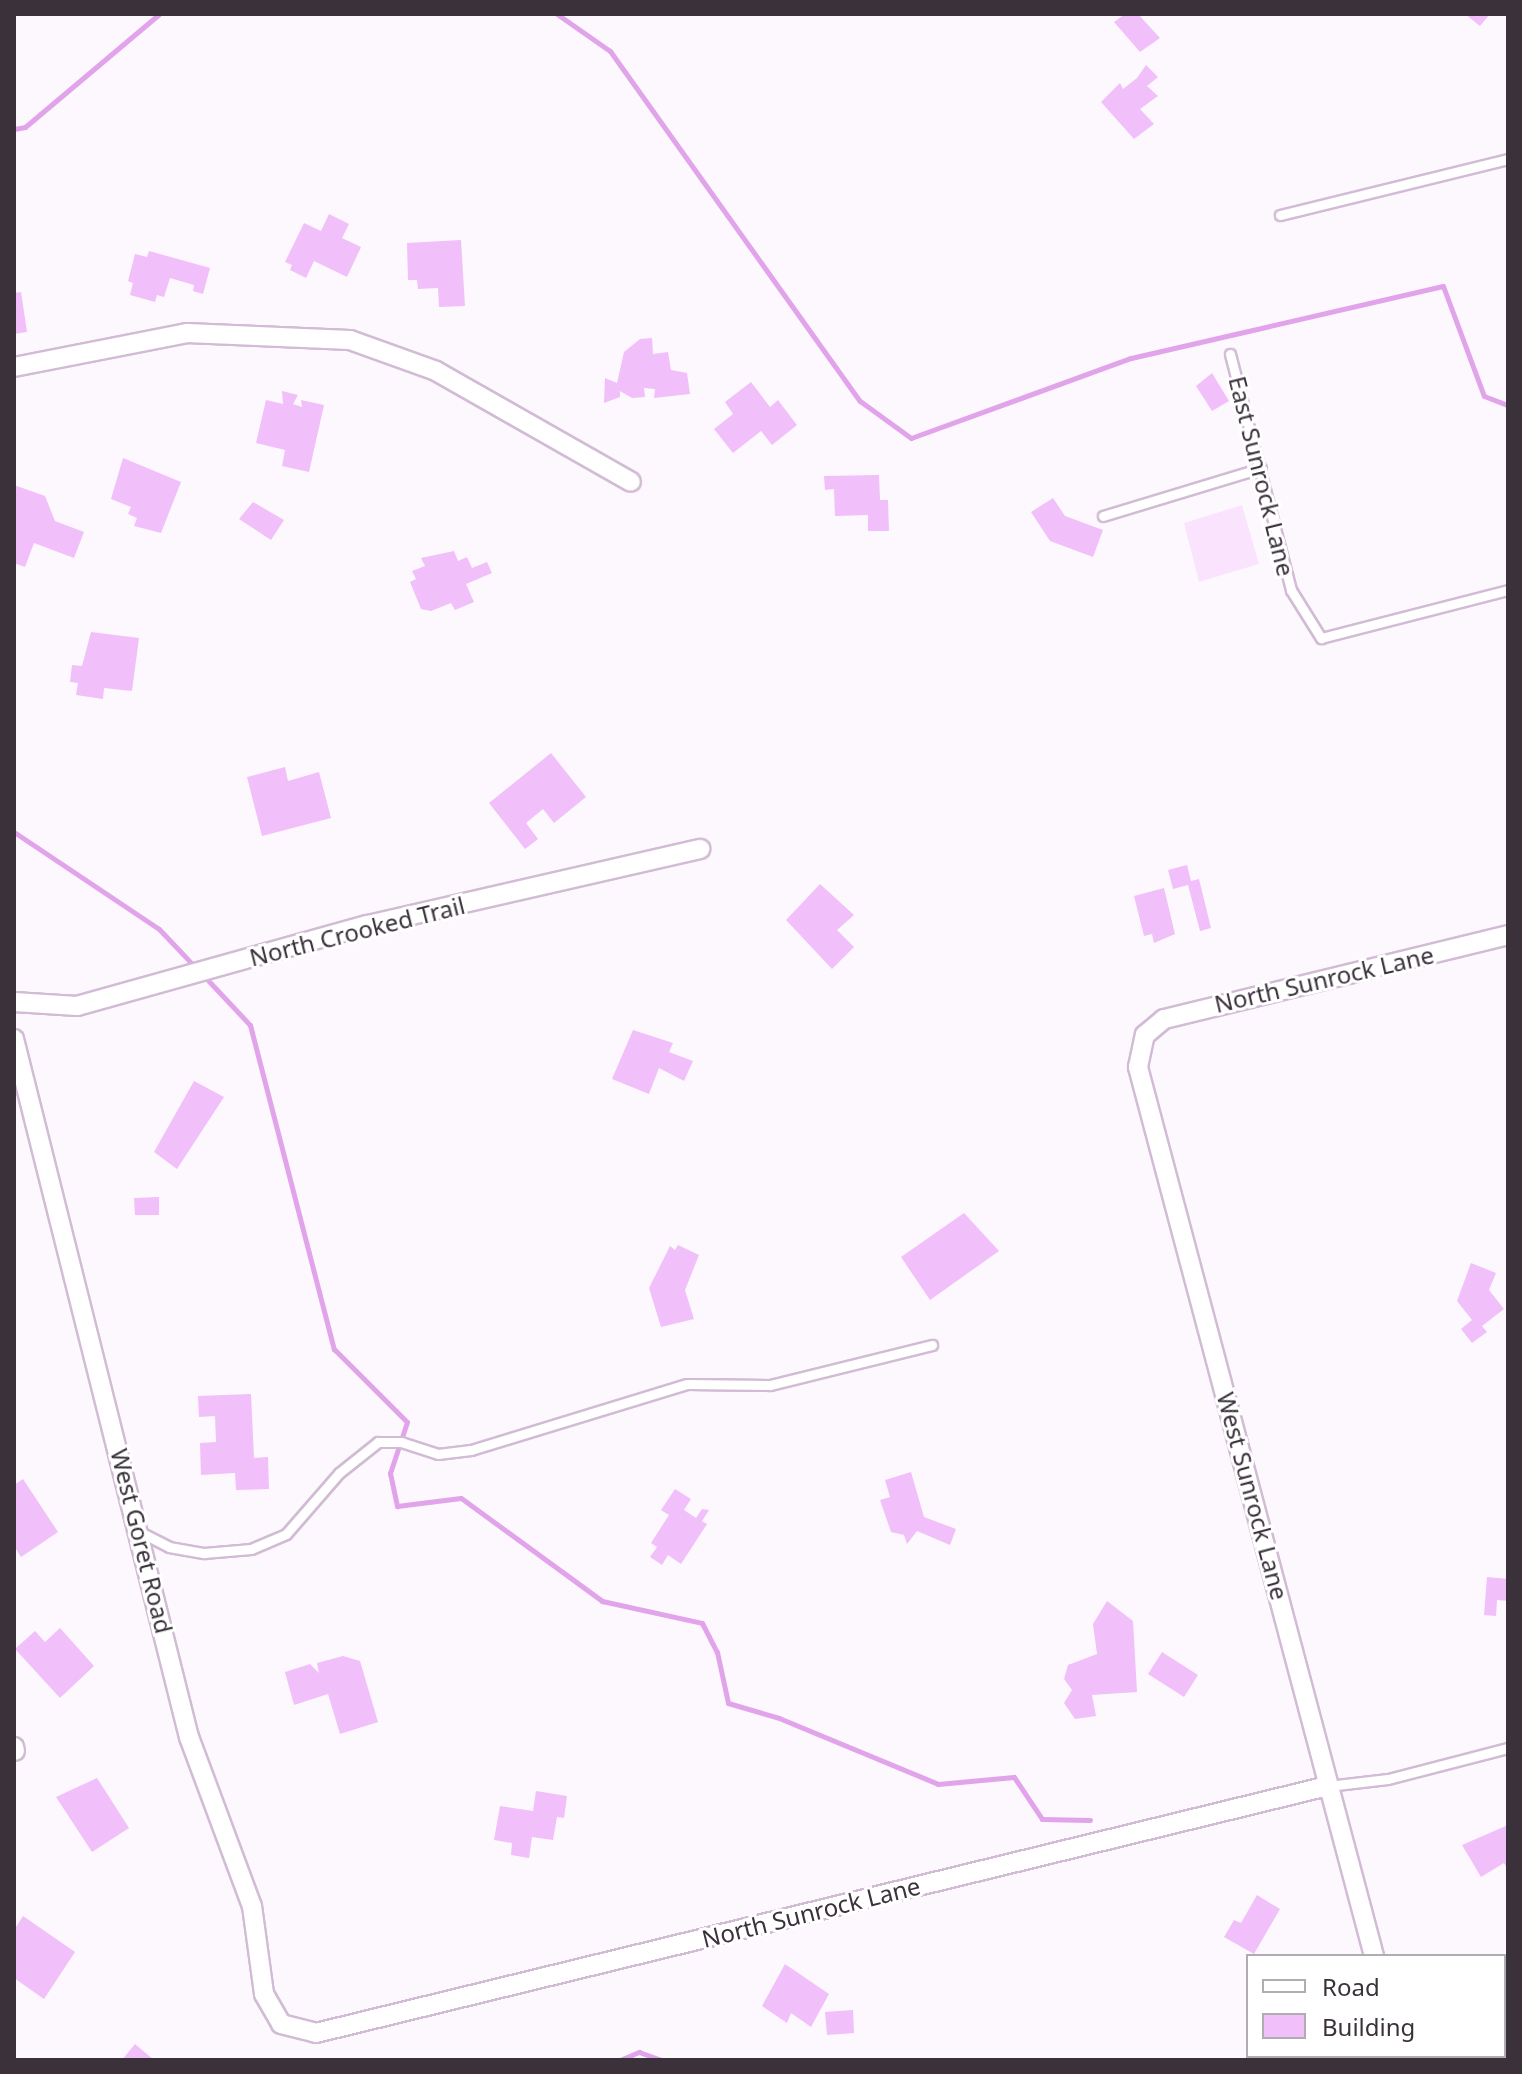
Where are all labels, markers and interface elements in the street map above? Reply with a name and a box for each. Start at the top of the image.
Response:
street label: East Sunrock Lane [1223,373,1301,579]
street label: North Crooked Trail [246,890,468,972]
street label: North Sunrock Lane [1212,940,1436,1018]
street label: West Sunrock Lane [1211,1389,1295,1603]
street label: West Goret Road [105,1446,179,1636]
street label: North Sunrock Lane [699,1871,923,1953]
legend [1246,1954,1506,2058]
text: Road [1322,1970,1380,2003]
text: Building [1322,2010,1415,2043]

